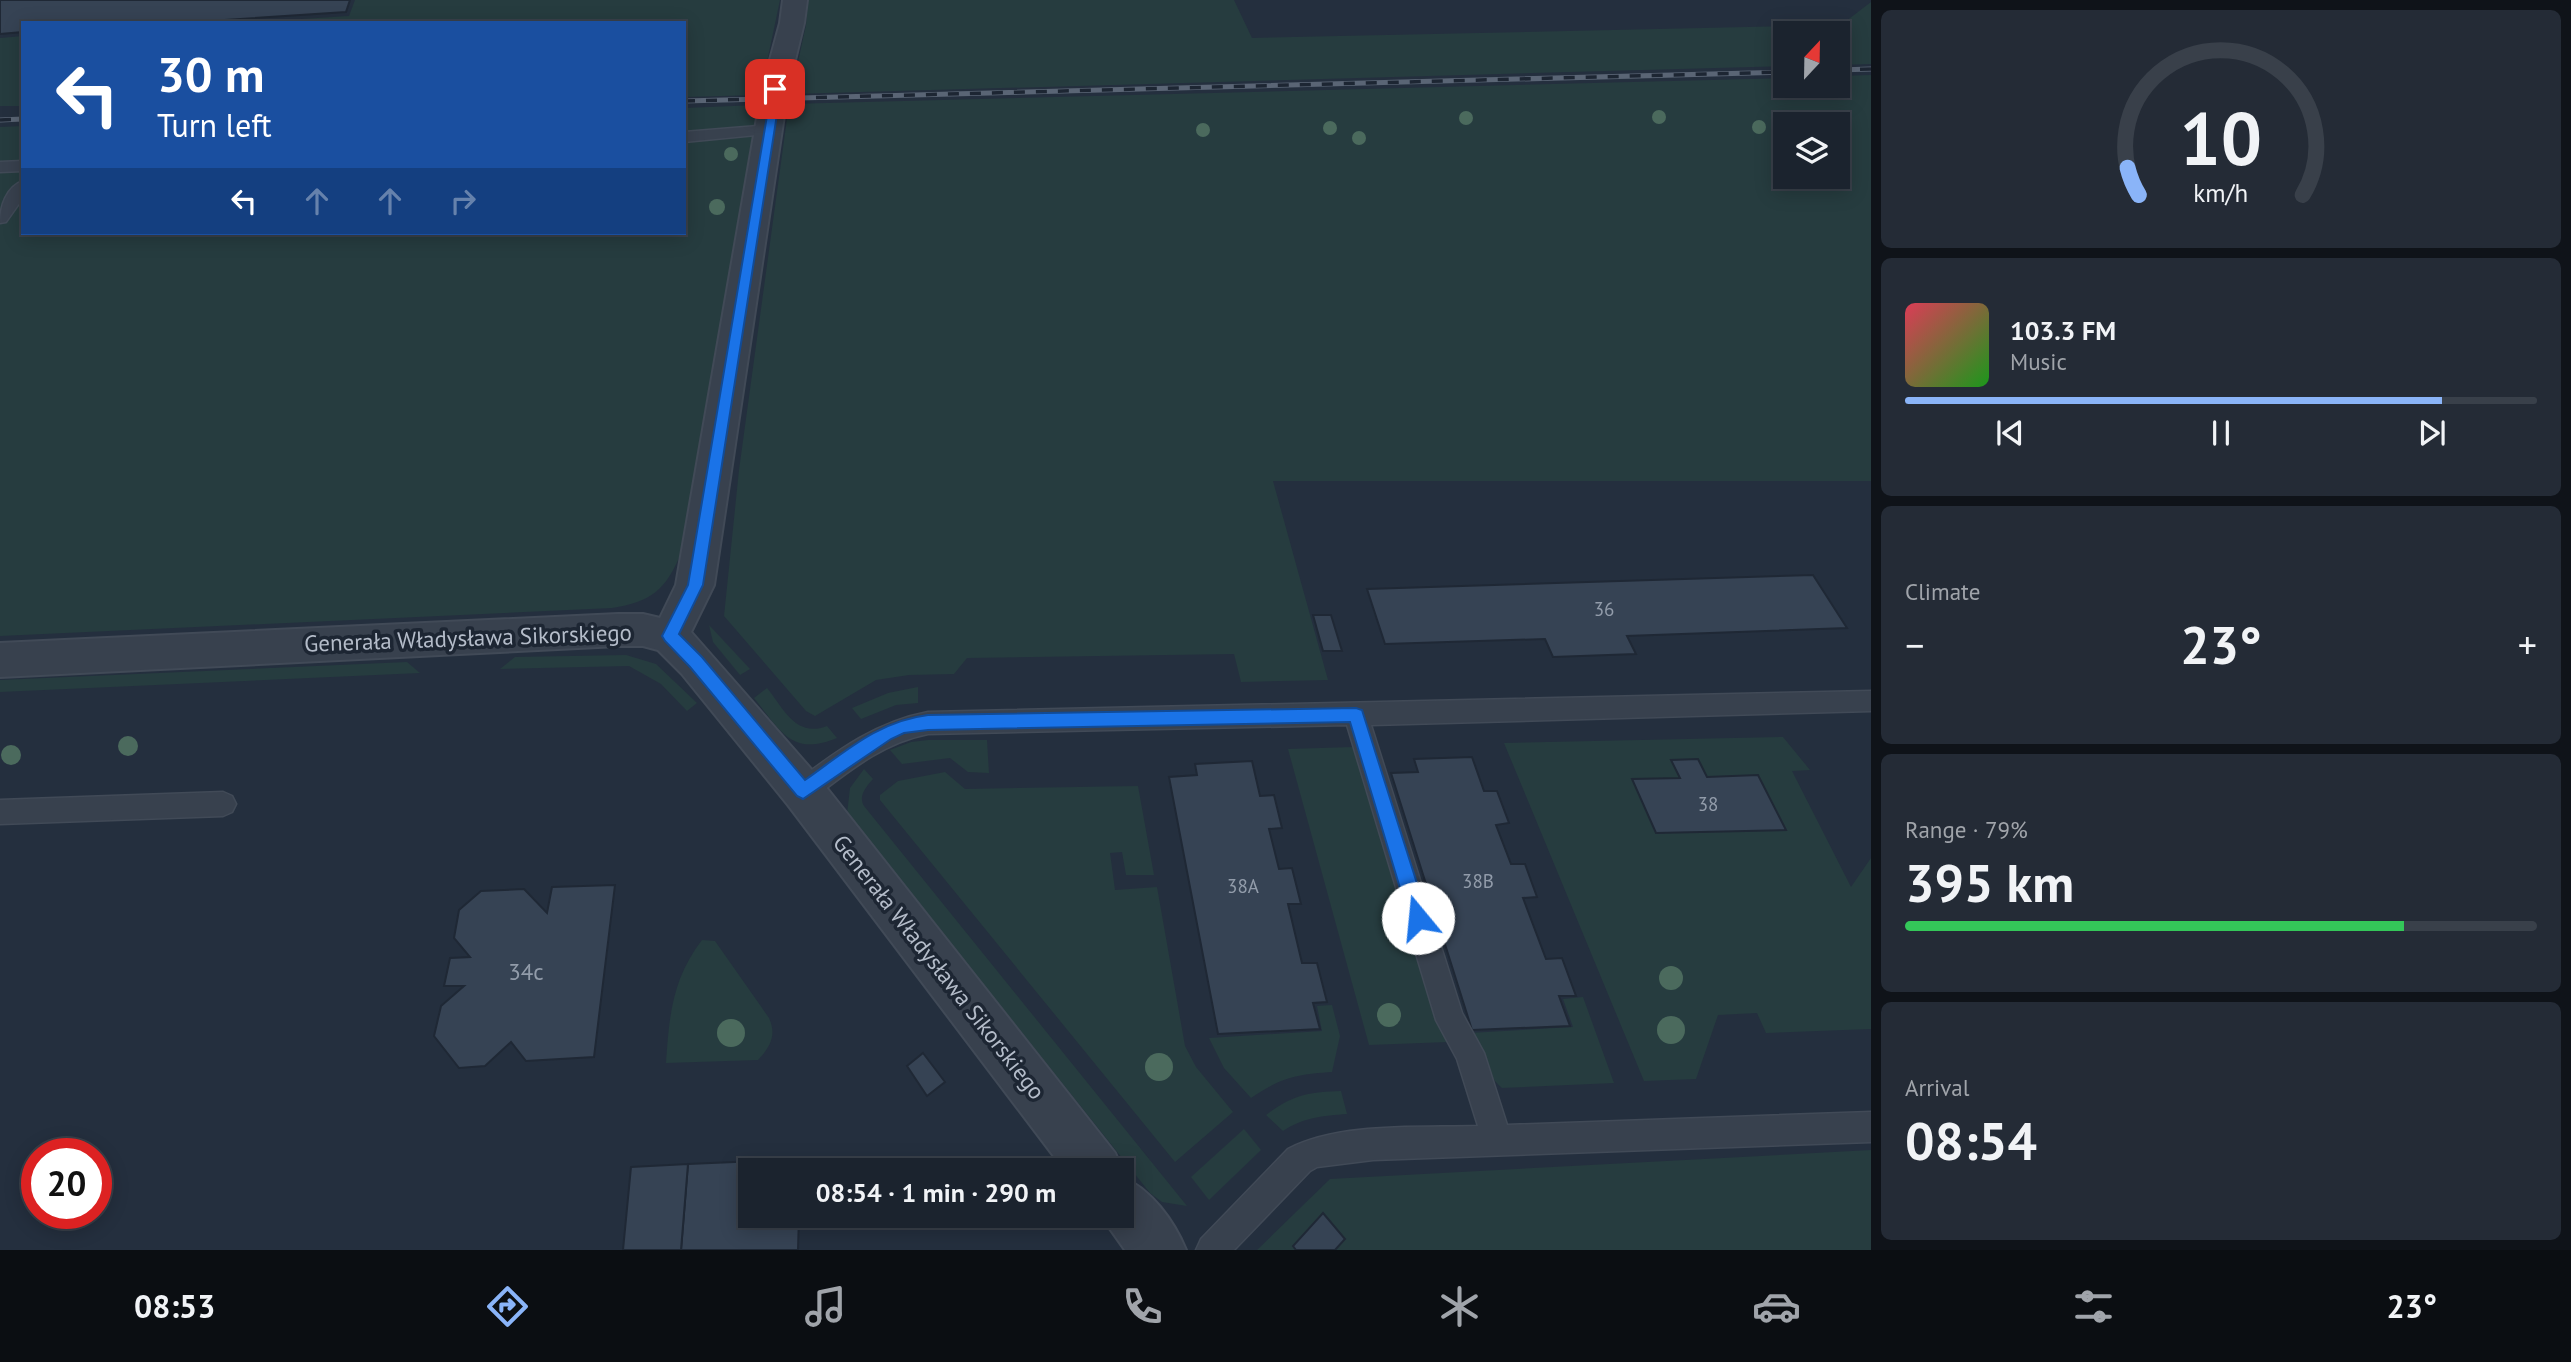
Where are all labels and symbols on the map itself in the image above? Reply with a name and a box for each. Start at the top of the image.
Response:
north arrow [1773,21,1850,98]
pin [745,59,805,119]
house number: 36 [1594,597,1614,621]
street label: Generała Władysława Sikorskiego [304,617,632,658]
house number: 38 [1698,792,1718,816]
street label: Generała Władysława Sikorskiego [827,829,1052,1105]
house number: 38B [1462,869,1494,893]
house number: 38A [1227,874,1259,898]
position arrow [1381,881,1455,955]
house number: 34c [508,957,544,986]
speed limit sign: 20 [21,1138,112,1229]

